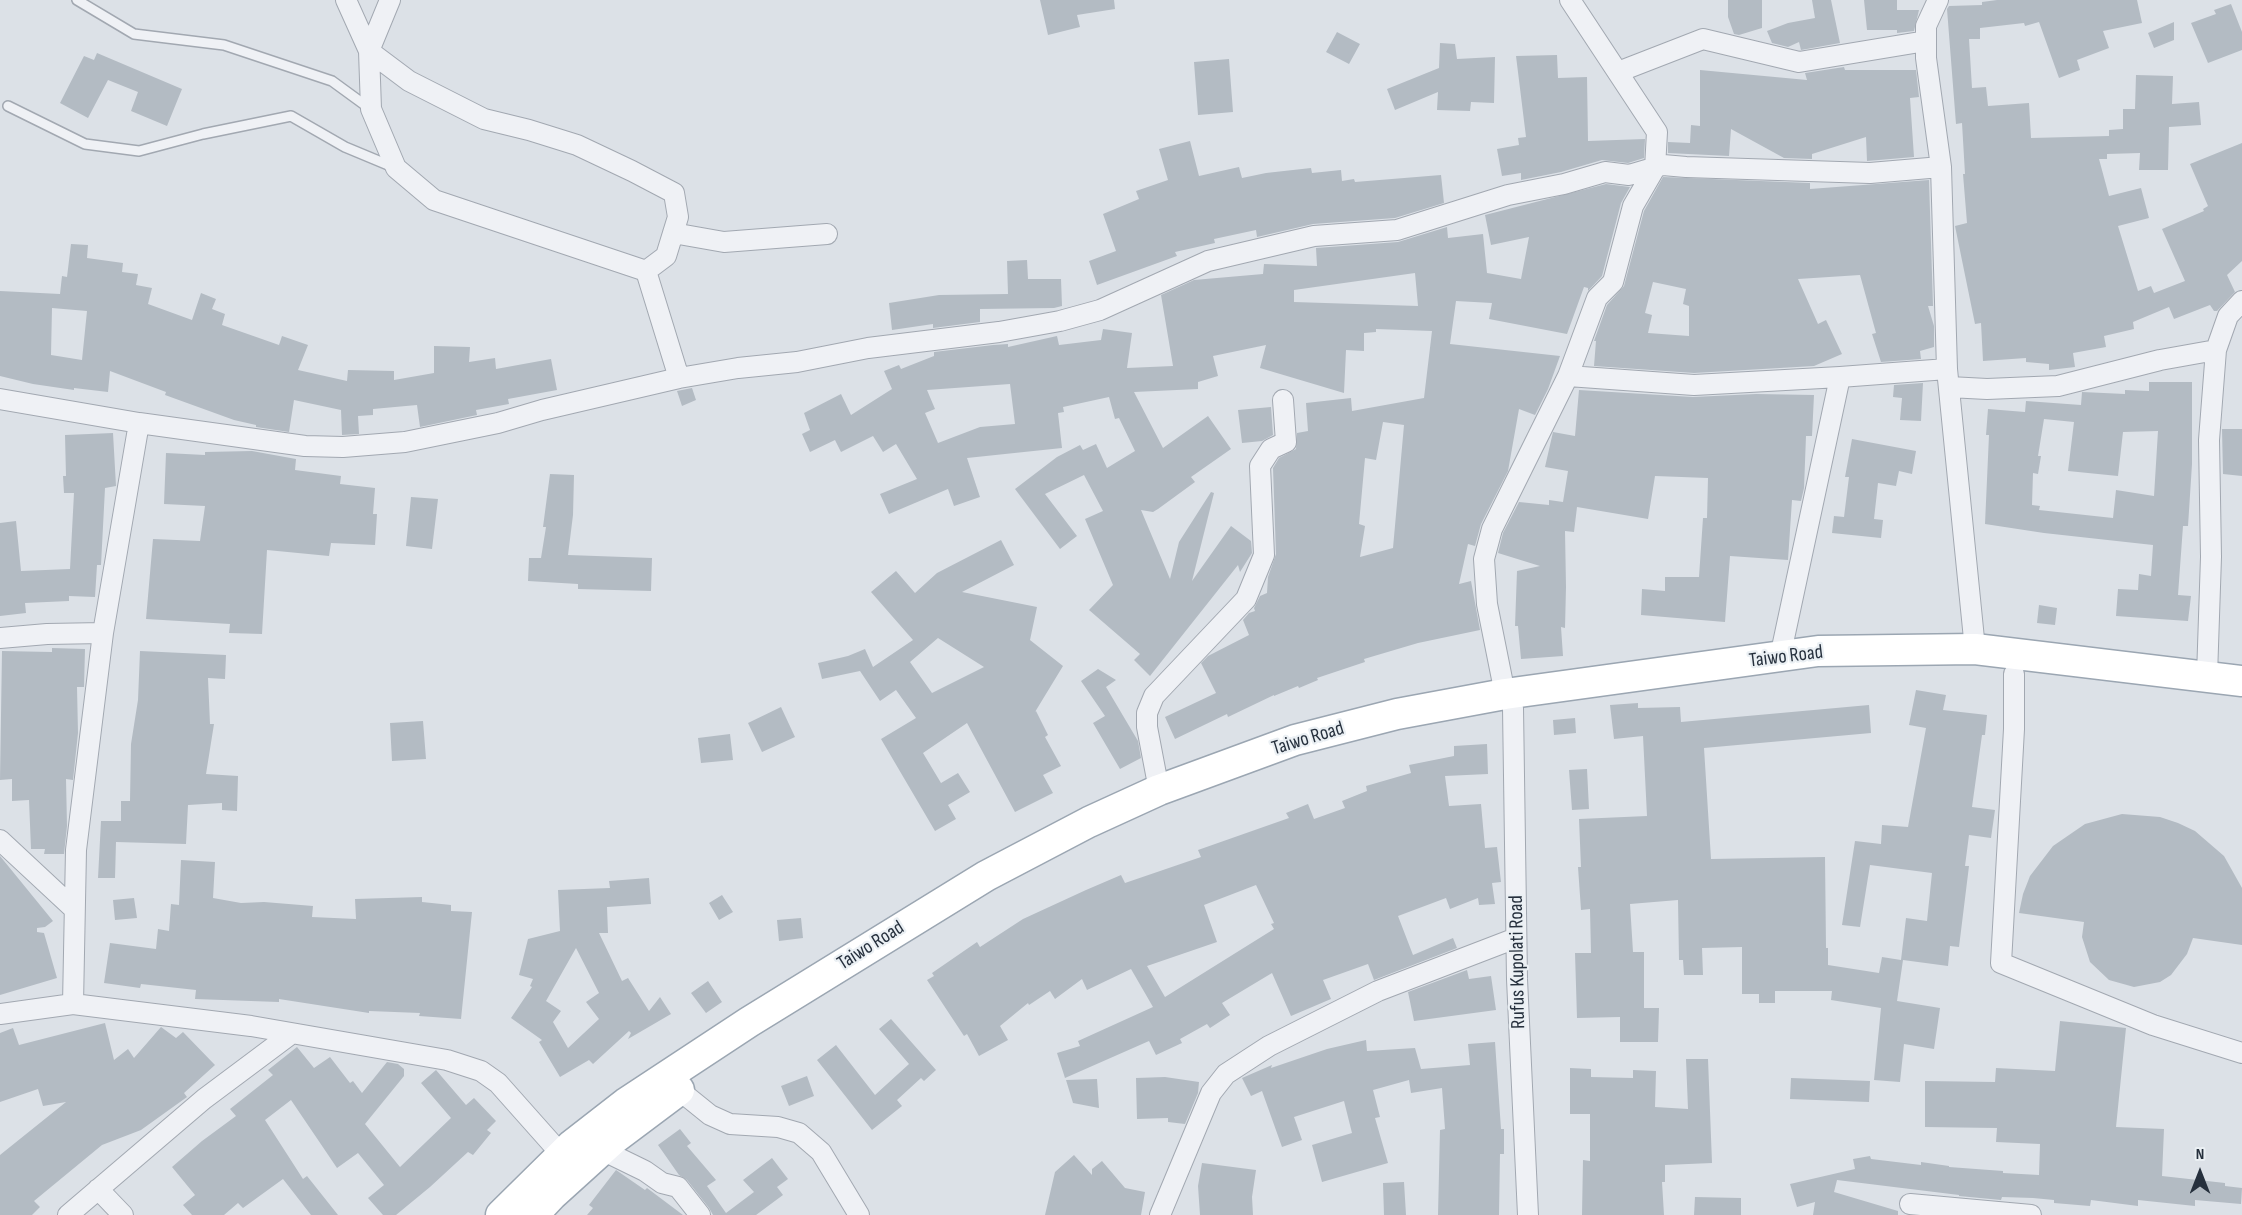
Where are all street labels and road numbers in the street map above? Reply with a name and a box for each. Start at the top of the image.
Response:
street label: Taiwo Road [1748,641,1824,673]
street label: Taiwo Road [1269,717,1347,761]
street label: Rufus Kupolati Road [1505,895,1531,1029]
street label: Taiwo Road [833,916,909,976]

